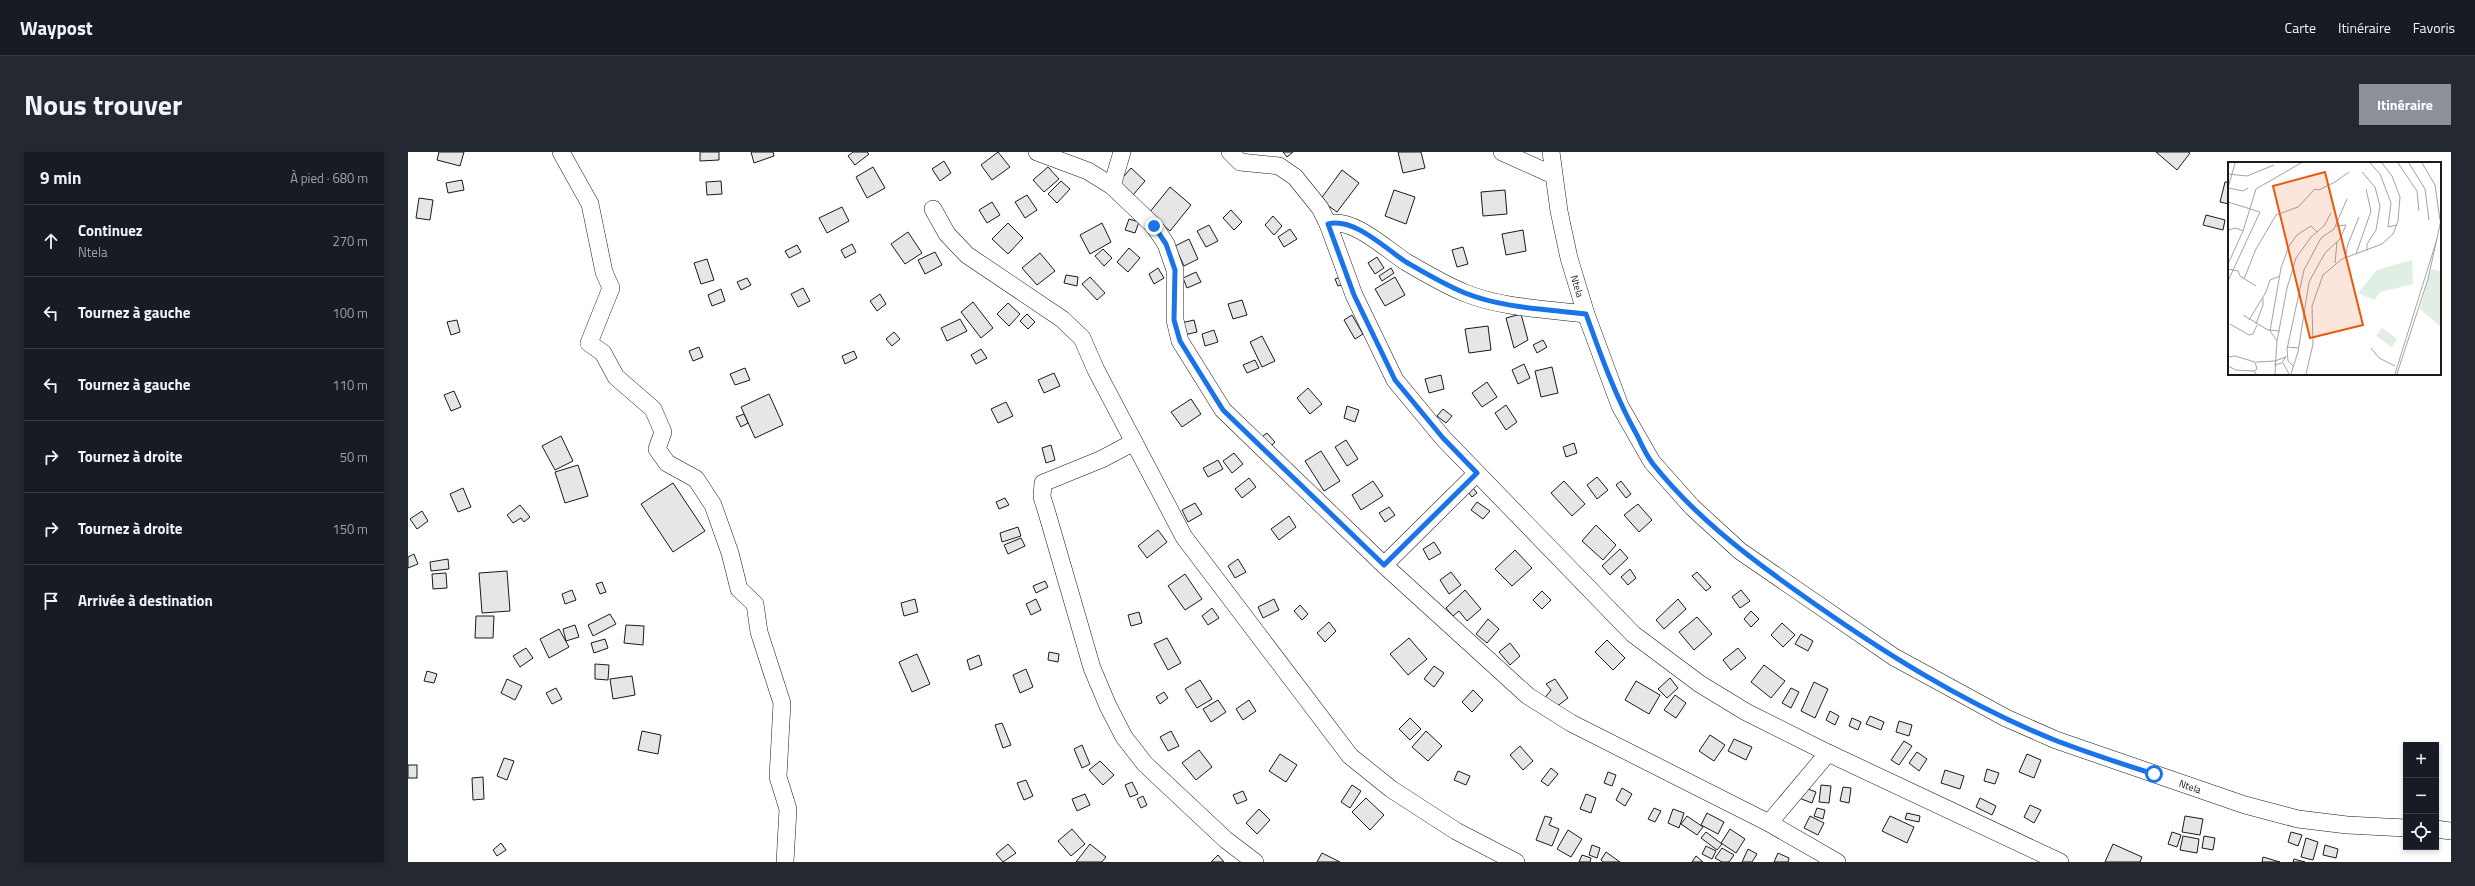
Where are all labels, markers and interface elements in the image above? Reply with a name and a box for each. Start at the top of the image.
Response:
text: Waypost [20,13,93,42]
text: Carte [2285,17,2316,38]
text: Itinéraire [2338,17,2391,38]
text: Favoris [2413,17,2455,38]
text: Nous trouver [24,83,182,126]
button: Itinéraire [2359,84,2451,125]
inset map [2228,162,2441,375]
text: 9 min [40,165,81,191]
text: À pied · 680 m [290,168,368,188]
route end [1145,217,1163,235]
text: Continuez [78,219,143,242]
icon: ahead [40,230,62,252]
text: 270 m [332,231,368,251]
text: Ntela [78,242,107,262]
street label: Ntela [1567,273,1588,299]
text: Tournez à gauche [78,301,190,324]
icon: left [40,302,62,324]
text: 100 m [332,303,368,323]
text: Tournez à gauche [78,373,190,396]
icon: left [40,374,62,396]
text: 110 m [332,375,368,395]
text: Tournez à droite [78,445,183,468]
icon: right [40,446,62,468]
text: 50 m [340,447,368,467]
text: Tournez à droite [78,517,183,540]
icon: right [40,518,62,540]
text: 150 m [332,519,368,539]
text: Arrivée à destination [78,589,213,612]
icon: arrive [40,590,62,612]
map controls [2403,742,2439,850]
button: + [2403,742,2439,778]
route start [2145,765,2163,783]
street label: Ntela [2177,775,2203,797]
button: − [2403,778,2439,814]
button: locate [2403,814,2439,850]

